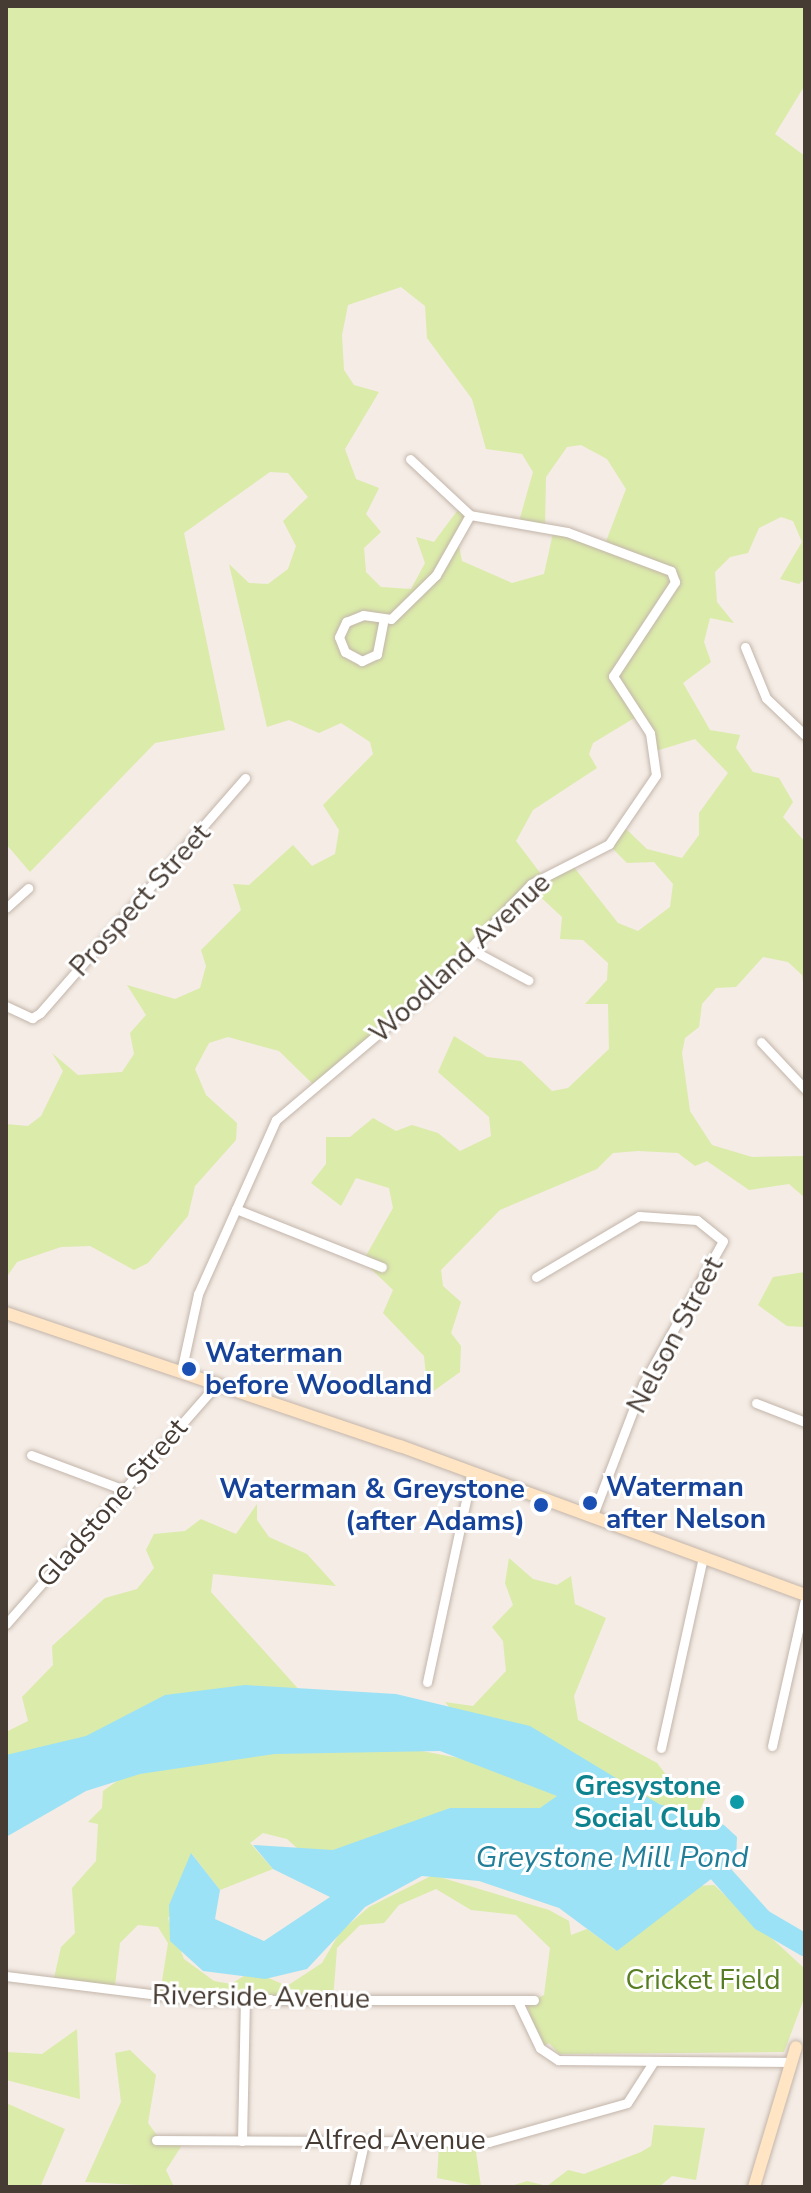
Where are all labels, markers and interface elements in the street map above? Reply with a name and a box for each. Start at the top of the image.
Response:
street label: Prospect Street [63,817,217,983]
street label: Woodland Avenue [363,866,557,1050]
street label: Nelson Street [620,1251,730,1419]
place label: Waterman before Woodland [205,1336,432,1402]
marker: Waterman before Woodland [180,1360,198,1378]
street label: Gladstone Street [30,1412,194,1594]
place label: Waterman after Nelson [606,1470,766,1536]
place label: Waterman & Greystone (after Adams) [219,1472,525,1538]
marker: Waterman after Nelson [581,1494,599,1512]
marker: Waterman & Greystone (after Adams) [532,1496,550,1514]
place label: Gresystone Social Club [574,1769,721,1835]
marker: Gresystone Social Club [728,1793,746,1811]
water label: Greystone Mill Pond [476,1840,748,1876]
park label: Cricket Field [625,1963,781,1997]
street label: Riverside Avenue [152,1978,370,2016]
street label: Alfred Avenue [304,2123,486,2157]

